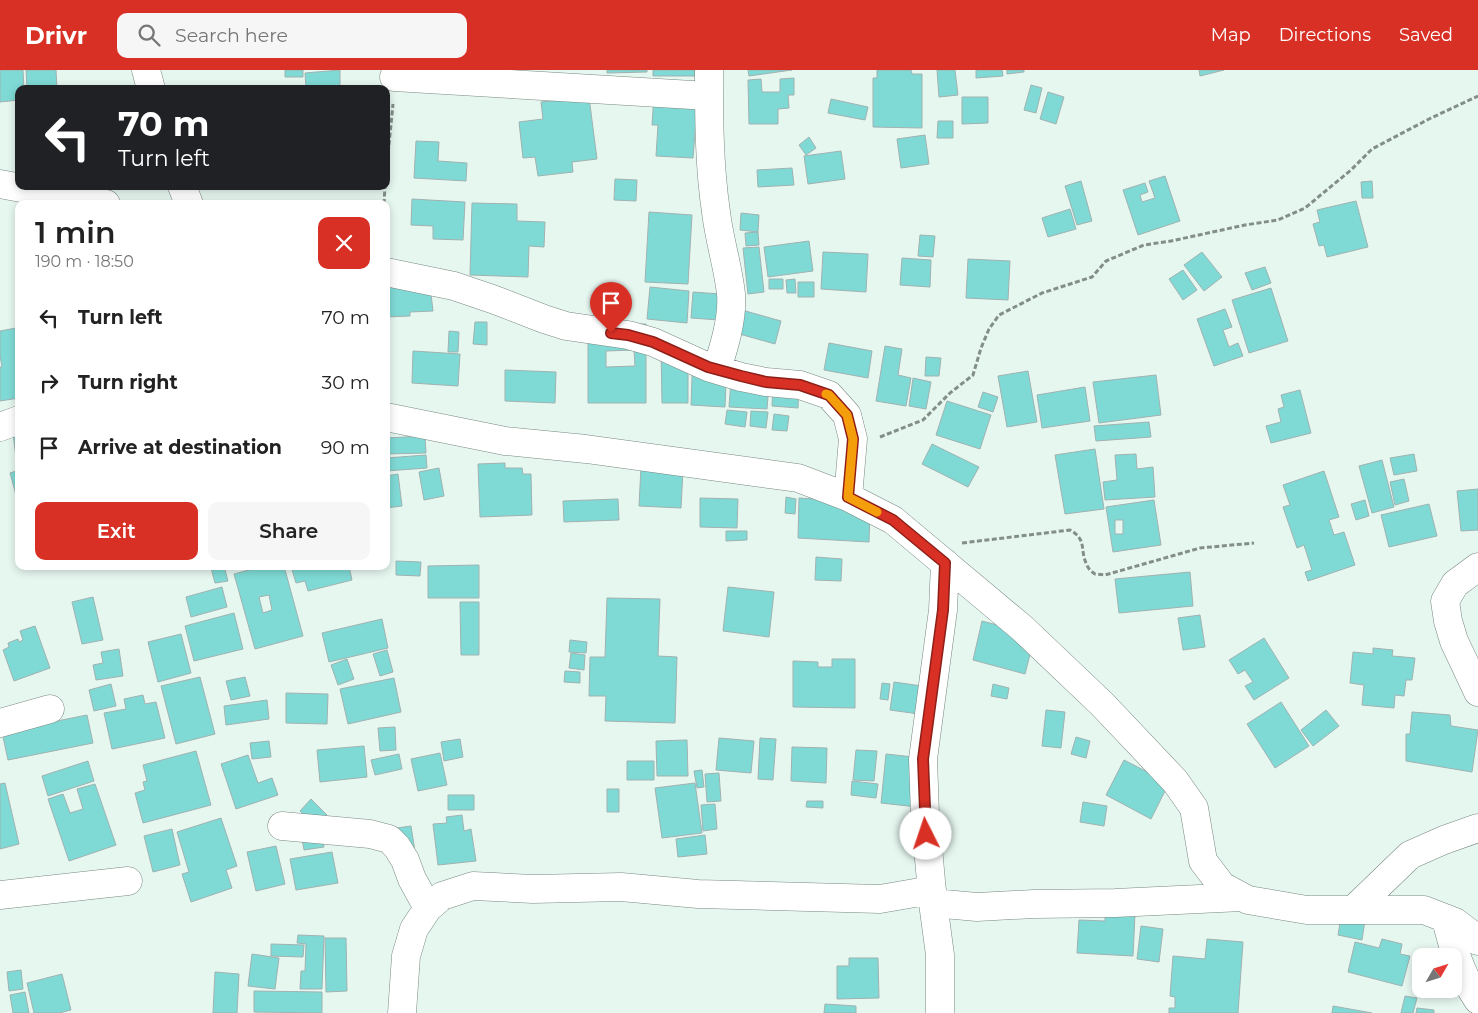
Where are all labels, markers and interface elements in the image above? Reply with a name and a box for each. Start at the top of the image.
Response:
search box [117,13,467,58]
text: Drivr [25,21,87,50]
icon: search [135,21,163,49]
text: Search here [175,24,288,47]
text: Map [1211,24,1251,46]
text: Directions [1279,24,1371,46]
text: Saved [1399,24,1453,46]
text: 70 m [118,102,209,145]
icon: left [35,105,100,170]
text: Turn left [118,145,210,172]
text: 1 min [35,214,116,251]
button: close [318,217,370,269]
text: 190 m · 18:50 [35,252,134,271]
pin [590,282,632,333]
icon: arrive [597,289,625,317]
icon: left [35,304,63,332]
text: Turn left [78,306,163,329]
text: 70 m [321,306,370,329]
icon: right [35,369,63,397]
text: Turn right [78,371,178,394]
text: 30 m [322,371,370,394]
icon: arrive [35,434,63,462]
text: Arrive at destination [78,436,282,459]
text: 90 m [321,436,370,459]
button: Exit [35,502,198,560]
button: Share [208,502,370,560]
position arrow [899,807,951,859]
north arrow [1412,948,1462,998]
map controls [1412,948,1462,998]

